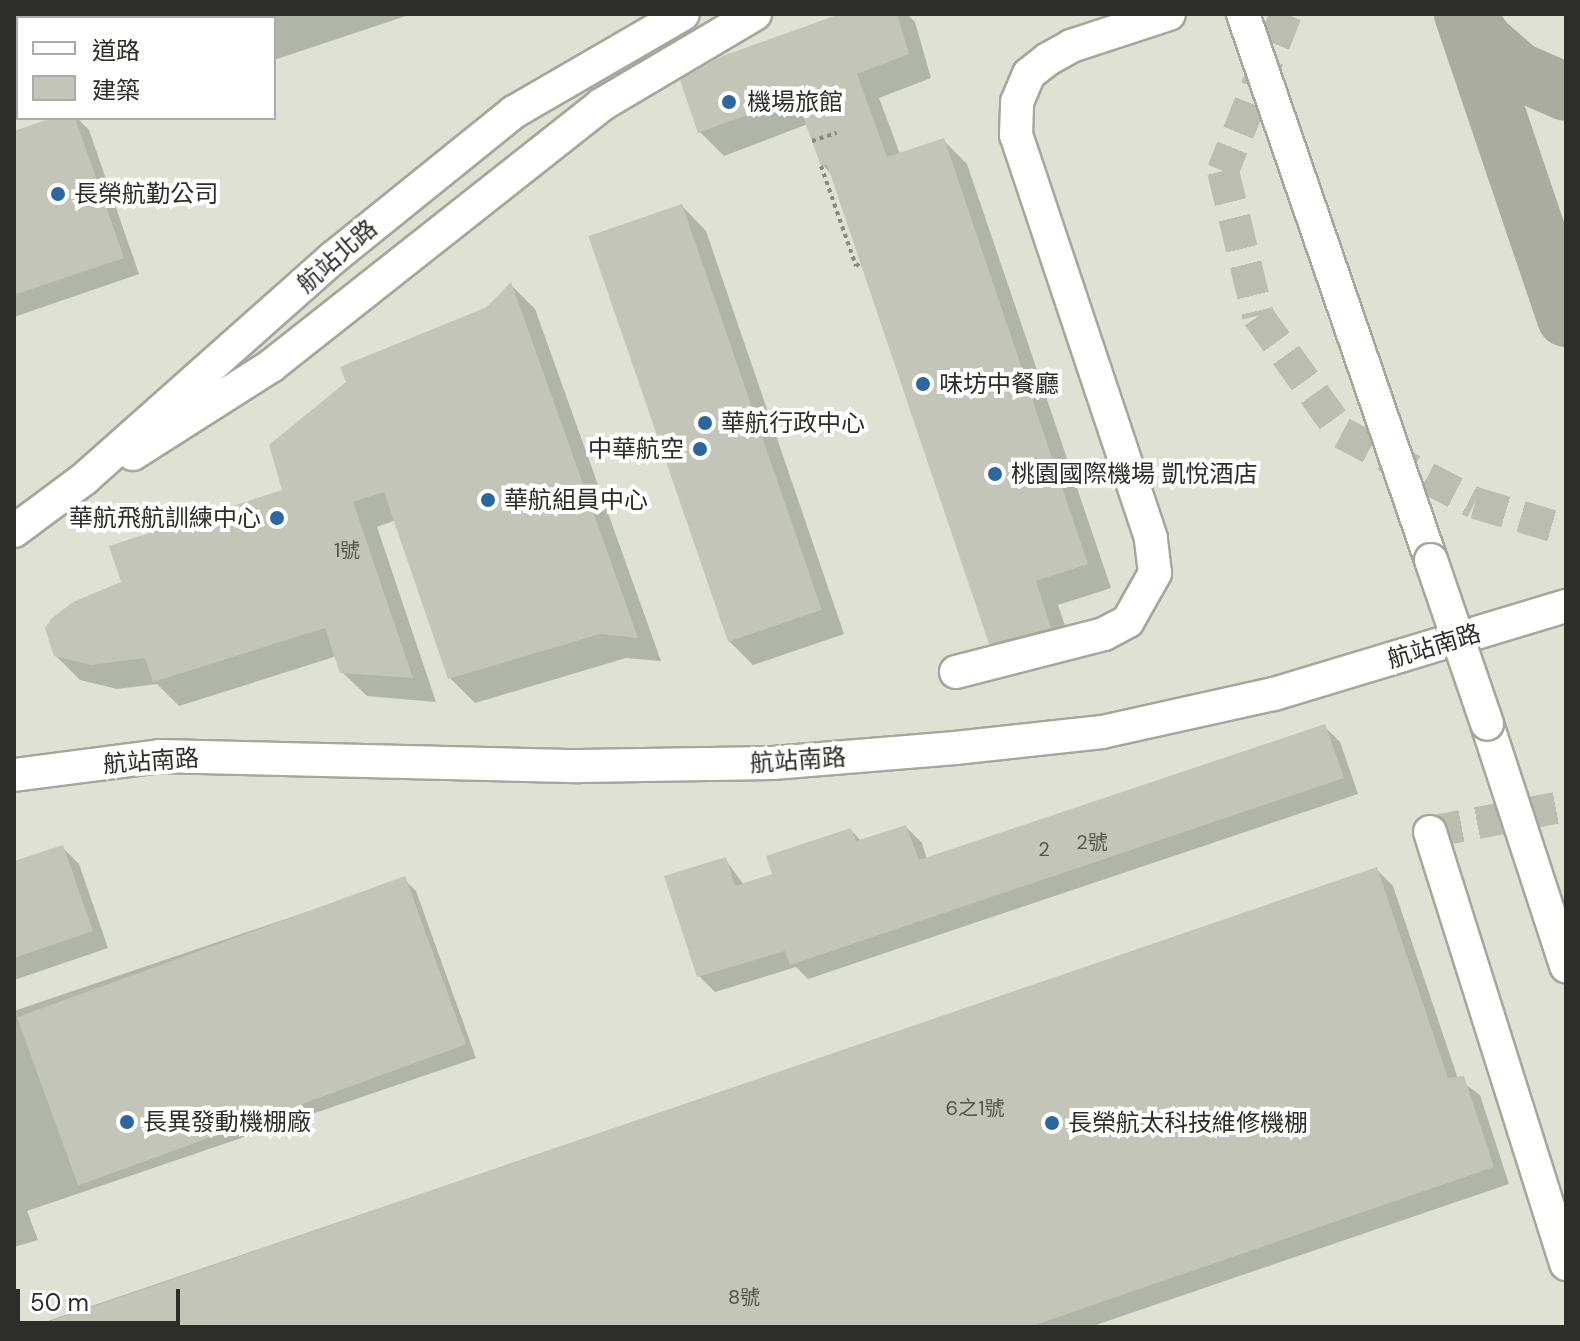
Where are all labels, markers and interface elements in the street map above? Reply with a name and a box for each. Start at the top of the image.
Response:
legend [16,16,276,120]
text: 道路 [92,35,140,66]
text: 建築 [92,75,140,106]
place label: 機場旅館 [747,88,843,116]
marker: 機場旅館 [718,91,740,113]
place label: 長榮航勤公司 [74,180,218,208]
marker: 長榮航勤公司 [49,185,67,203]
street label: 航站北路 [291,214,383,298]
place label: 味坊中餐廳 [939,370,1059,398]
marker: 味坊中餐廳 [914,375,932,393]
place label: 華航行政中心 [721,409,865,437]
marker: 華航行政中心 [696,414,714,432]
place label: 中華航空 [588,435,684,463]
marker: 中華航空 [691,440,709,458]
place label: 桃園國際機場 凱悅酒店 [1011,460,1257,488]
marker: 桃園國際機場 凱悅酒店 [986,465,1004,483]
place label: 華航組員中心 [504,486,648,514]
marker: 華航組員中心 [479,491,497,509]
place label: 華航飛航訓練中心 [69,504,261,532]
marker: 華航飛航訓練中心 [268,509,286,527]
house number: 1號 [334,538,360,562]
street label: 航站南路 [1384,618,1484,674]
street label: 航站南路 [749,742,847,778]
street label: 航站南路 [102,743,200,779]
house number: 2號 [1076,830,1108,854]
house number: 2 [1038,837,1050,861]
house number: 6之1號 [946,1096,1004,1120]
place label: 長異發動機棚廠 [143,1108,311,1136]
place label: 長榮航太科技維修機棚 [1068,1109,1308,1137]
marker: 長異發動機棚廠 [118,1113,136,1131]
marker: 長榮航太科技維修機棚 [1043,1114,1061,1132]
scale bar [20,1273,184,1323]
house number: 8號 [728,1285,760,1309]
text: 50 m [30,1287,89,1318]

